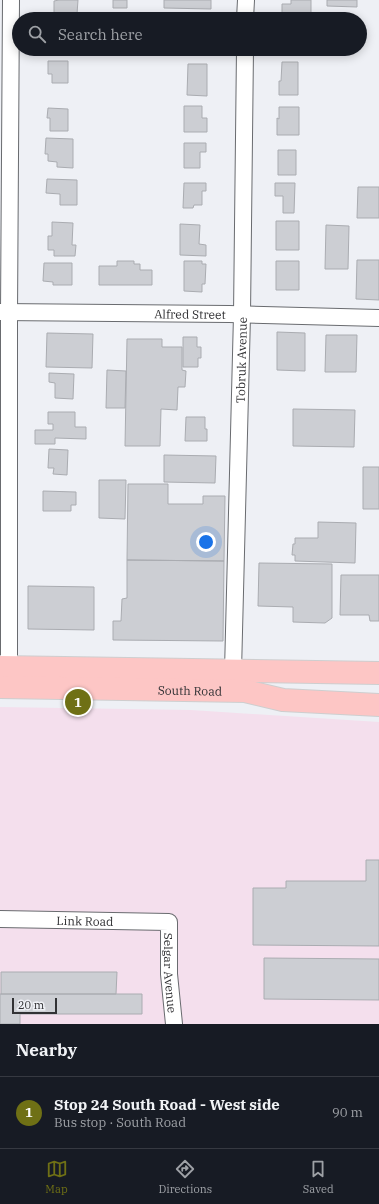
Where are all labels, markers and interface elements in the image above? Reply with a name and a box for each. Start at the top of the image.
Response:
search box [12,12,367,56]
icon: search [26,23,48,45]
text: Search here [58,25,143,44]
street label: Alfred Street [154,306,226,321]
street label: Tobruk Avenue [232,317,249,403]
your location [196,532,216,552]
street label: South Road [158,682,222,698]
pin: 1 [65,687,91,717]
street label: Link Road [56,913,114,929]
street label: Selgar Avenue [161,933,180,1014]
scale bar [12,996,57,1015]
text: 20 m [18,998,44,1012]
text: Nearby [16,1039,77,1061]
text: Stop 24 South Road - West side [54,1095,280,1114]
text: 1 [25,1104,33,1121]
text: 90 m [332,1104,363,1121]
text: Bus stop · South Road [54,1114,186,1131]
tab: Map [45,1158,68,1196]
tab: Directions [158,1158,212,1196]
tab: Saved [303,1158,334,1196]

